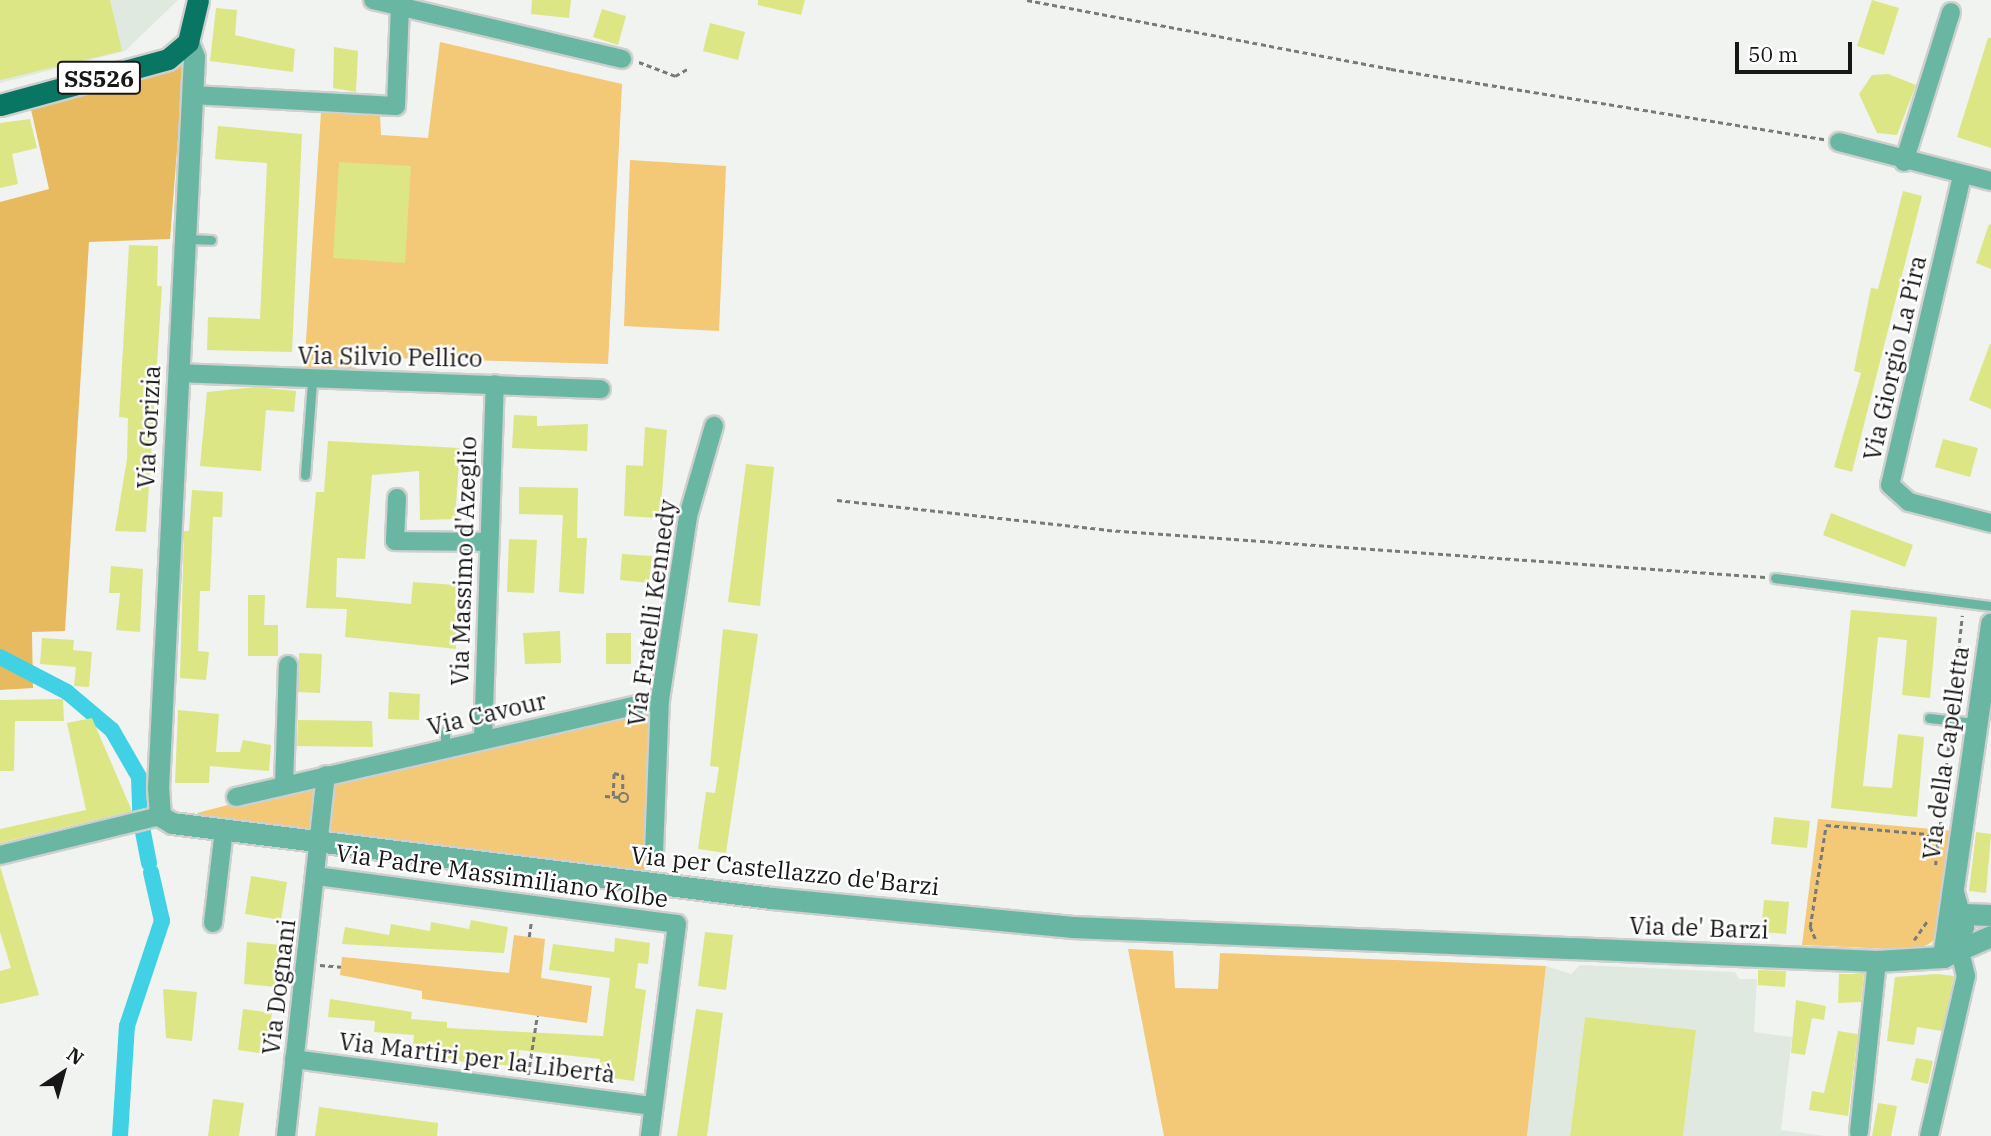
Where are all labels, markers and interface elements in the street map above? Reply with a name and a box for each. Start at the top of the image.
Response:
scale bar [1739,28,1856,72]
text: 50 m [1748,40,1798,68]
road number: SS526 [55,58,143,97]
street label: Via Giorgio La Pira [1857,253,1933,463]
street label: Via Silvio Pellico [297,341,483,373]
street label: Via Gorizia [131,365,167,489]
street label: Via Massimo d'Azeglio [445,436,483,686]
street label: Via Fratelli Kennedy [622,498,682,728]
street label: Via della Capelletta [1917,644,1975,862]
street label: Via Cavour [425,686,549,742]
street label: Via Padre Massimiliano Kolbe [334,838,670,914]
street label: Via per Castellazzo de'Barzi [629,840,941,902]
street label: Via de' Barzi [1629,911,1769,945]
street label: Via Dognani [256,917,302,1057]
street label: Via Martiri per la Libertà [337,1027,617,1089]
north arrow [28,1038,98,1108]
text: N [62,1042,88,1070]

